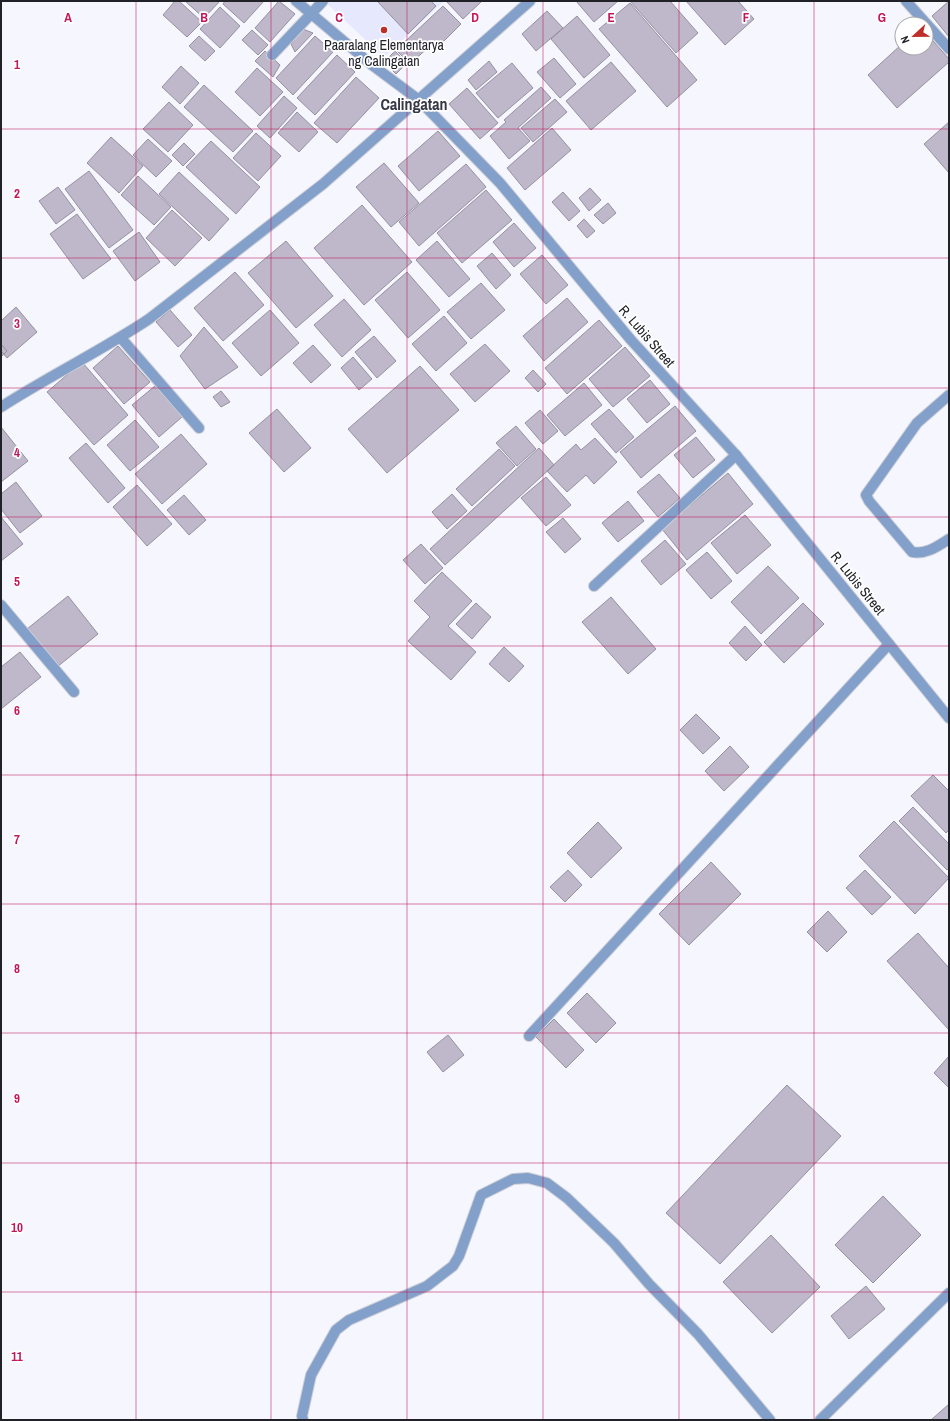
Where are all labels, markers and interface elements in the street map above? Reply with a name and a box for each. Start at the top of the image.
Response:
text: A [64,9,72,26]
text: B [200,9,208,26]
text: C [335,9,343,26]
text: D [471,9,479,26]
text: E [607,9,615,26]
text: F [743,9,750,26]
text: G [878,9,886,26]
north arrow [894,16,934,56]
marker: Paaralang Elementarya ng Calingatan [379,25,389,35]
text: N [897,34,912,45]
place label: Paaralang Elementarya ng Calingatan [324,36,445,70]
text: 1 [14,56,20,73]
district label: Calingatan [380,93,448,115]
text: 2 [14,185,20,202]
street label: R. Lubis Street [615,301,679,371]
text: 3 [14,315,20,332]
text: 4 [14,444,20,461]
street label: R. Lubis Street [827,548,889,618]
text: 5 [14,573,20,590]
text: 6 [14,702,20,719]
text: 7 [14,831,20,848]
text: 8 [14,960,20,977]
text: 9 [14,1090,20,1107]
text: 10 [11,1219,23,1236]
text: 11 [11,1348,23,1365]

